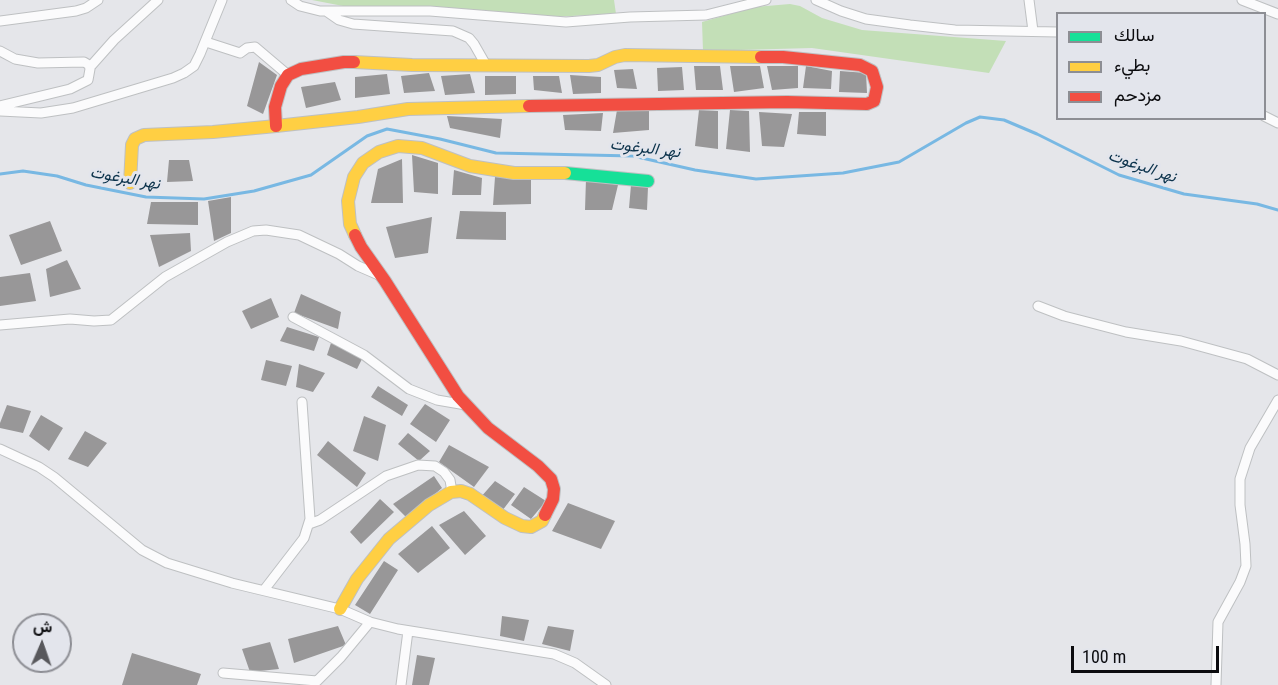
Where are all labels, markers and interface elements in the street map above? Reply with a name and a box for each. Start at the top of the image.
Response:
legend [1056,12,1266,120]
text: سالك [1114,24,1154,45]
text: بطيء [1114,54,1150,75]
text: مزدحم [1114,84,1161,105]
water label: نهر البرغوت [609,135,681,163]
water label: نهر البرغوت [1105,146,1179,188]
water label: نهر البرغوت [89,163,161,195]
north arrow [12,613,72,673]
text: ش [33,617,53,636]
scale bar [1074,634,1222,672]
text: 100 m [1082,646,1126,667]

